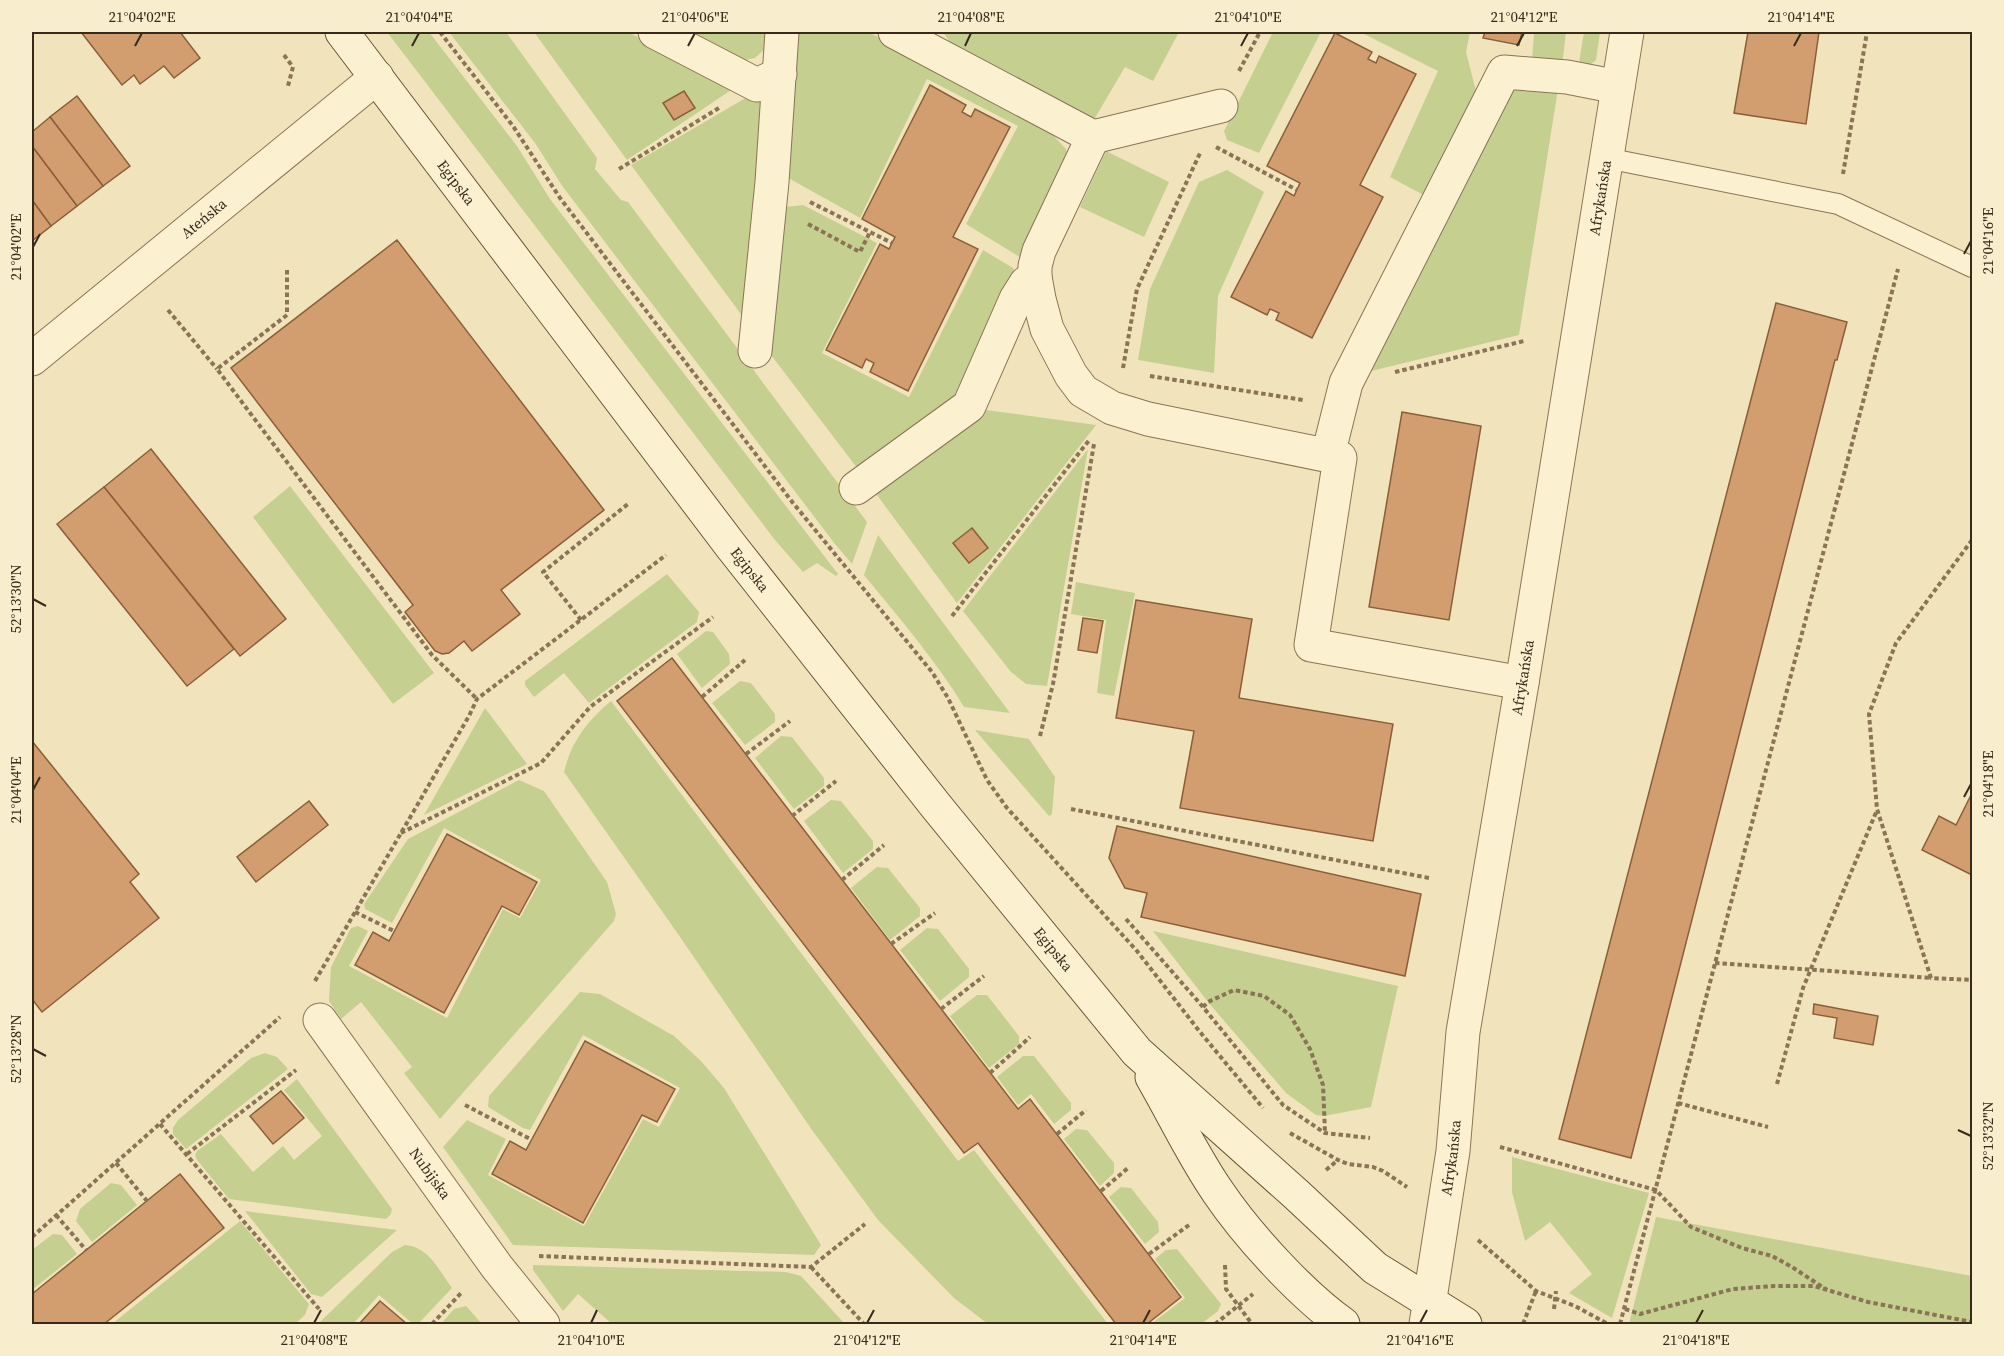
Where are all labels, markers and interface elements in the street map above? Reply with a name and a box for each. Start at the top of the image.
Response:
text: 21°04'02"E [108,6,176,27]
text: 21°04'04"E [385,6,453,27]
text: 21°04'06"E [661,6,729,27]
text: 21°04'08"E [937,6,1005,27]
text: 21°04'10"E [1214,6,1282,27]
text: 21°04'12"E [1490,6,1558,27]
text: 21°04'14"E [1767,6,1835,27]
street label: Egipska [432,155,481,210]
street label: Afrykańska [1583,158,1616,237]
street label: Ateńska [176,193,231,243]
text: 21°04'16"E [1977,207,1998,275]
text: 21°04'02"E [5,213,26,281]
street label: Egipska [726,543,775,597]
text: 52°13'30"N [5,564,26,634]
street label: Afrykańska [1506,638,1539,717]
text: 21°04'18"E [1977,750,1998,818]
text: 21°04'04"E [5,756,26,824]
street label: Egipska [1029,922,1078,976]
text: 52°13'28"N [5,1014,26,1084]
text: 52°13'32"N [1977,1101,1998,1171]
street label: Afrykańska [1435,1119,1466,1197]
street label: Nubijska [405,1143,456,1204]
text: 21°04'08"E [280,1329,348,1350]
text: 21°04'10"E [557,1329,625,1350]
text: 21°04'12"E [833,1329,901,1350]
text: 21°04'14"E [1109,1329,1177,1350]
text: 21°04'16"E [1386,1329,1454,1350]
text: 21°04'18"E [1662,1329,1730,1350]

